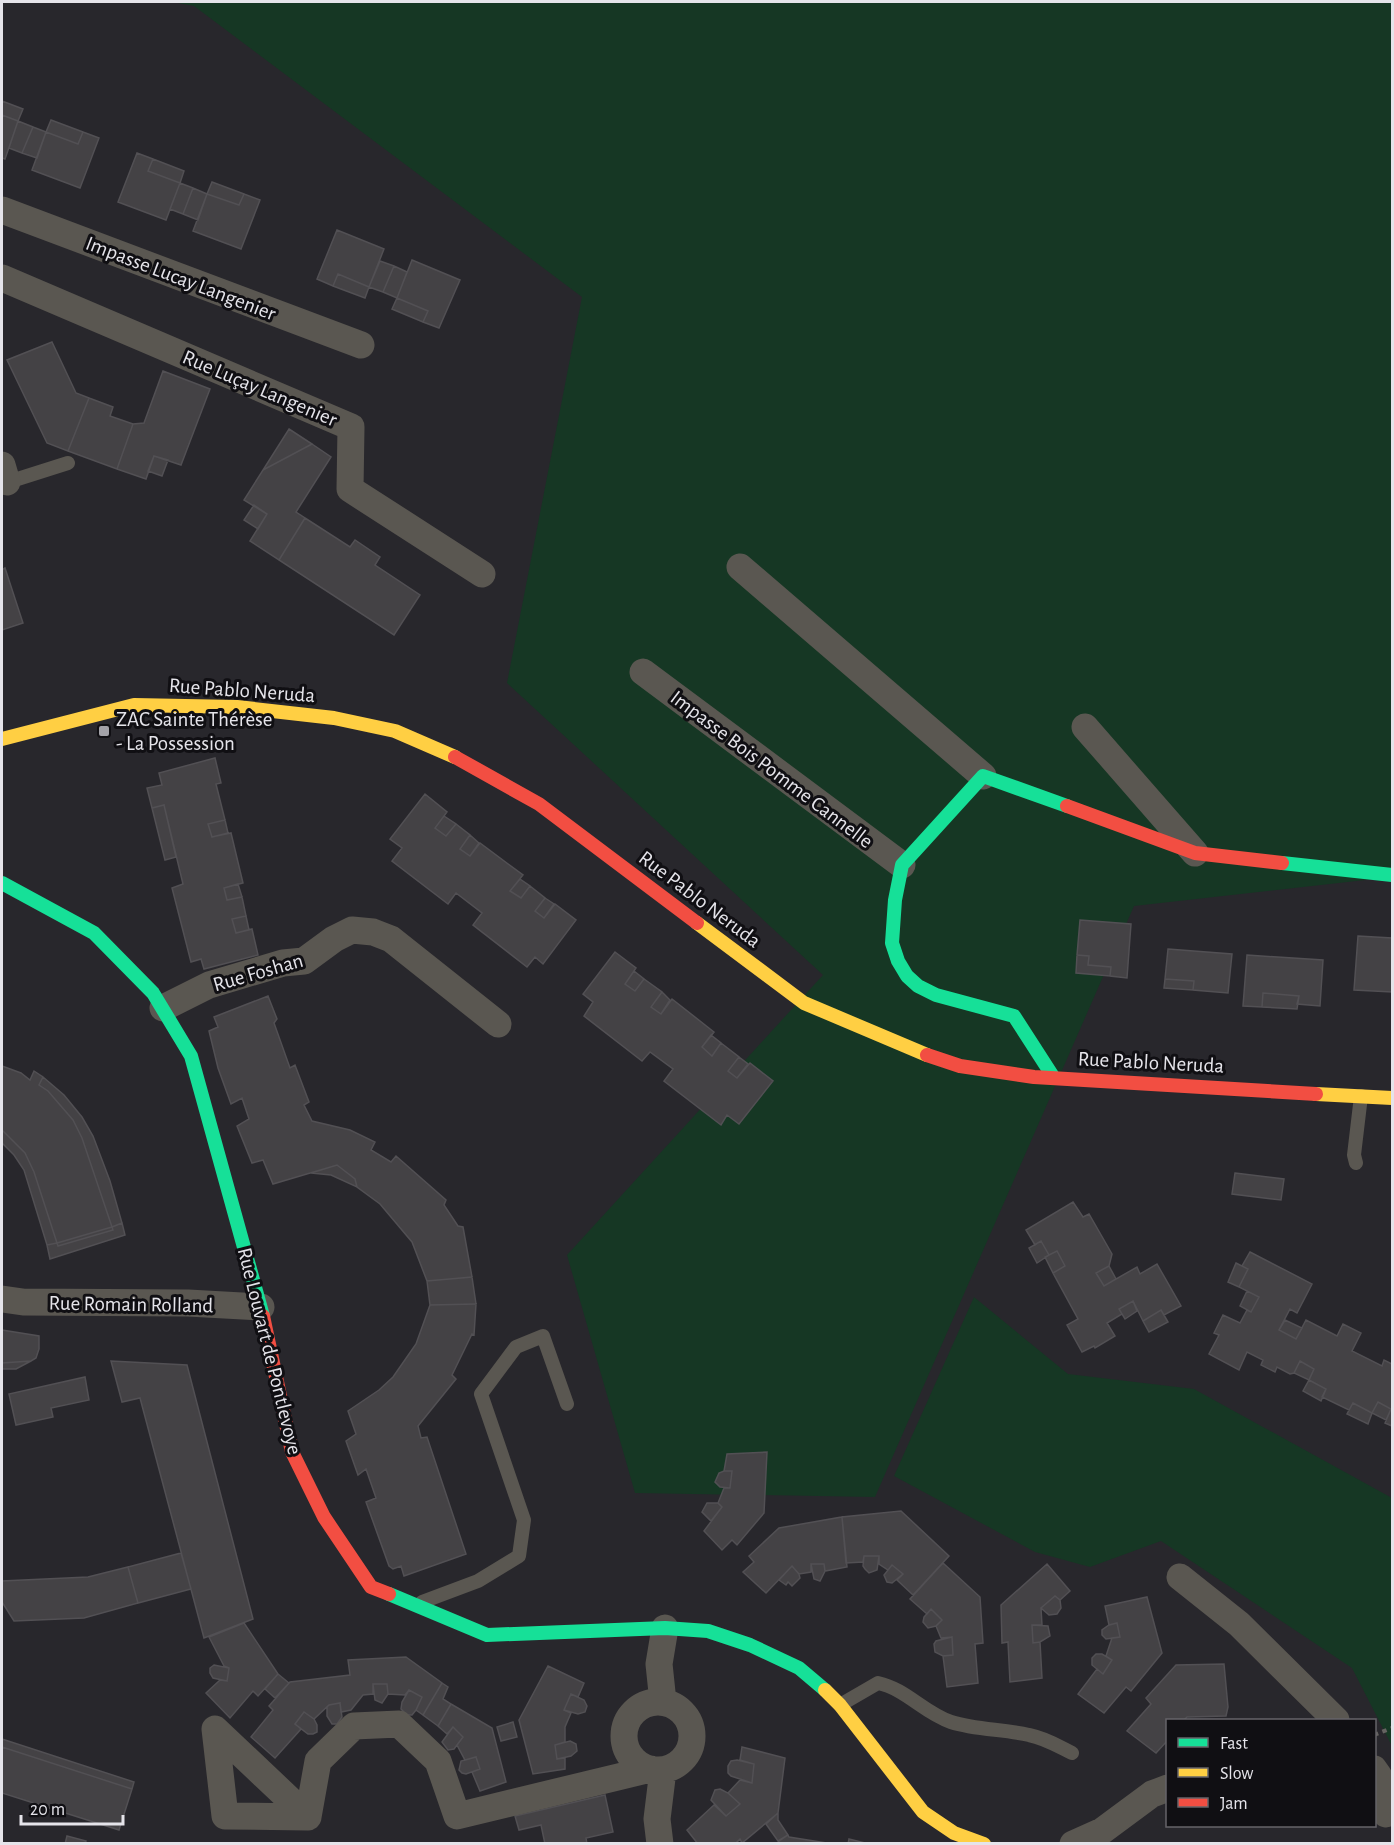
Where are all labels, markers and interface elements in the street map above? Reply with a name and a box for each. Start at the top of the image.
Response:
street label: Impasse Lucay Langenier [83,233,279,325]
street label: Rue Luçay Langenier [179,346,340,431]
street label: Rue Pablo Neruda [168,675,316,706]
street label: Impasse Bois Pomme Cannelle [667,687,877,852]
place label: ZAC Sainte Thérèse - La Possession [116,709,273,754]
marker: ZAC Sainte Thérèse - La Possession [97,724,111,738]
street label: Rue Pablo Neruda [635,847,765,952]
street label: Rue Foshan [211,950,306,995]
street label: Rue Pablo Neruda [1077,1048,1225,1077]
street label: Rue Louvart de Pontlevoye [234,1245,305,1457]
street label: Rue Romain Rolland [48,1293,214,1316]
legend [1166,1719,1376,1827]
text: Fast [1220,1735,1248,1753]
text: Slow [1220,1765,1253,1783]
scale bar [21,1788,123,1826]
text: Jam [1220,1795,1248,1813]
text: 20 m [30,1801,65,1819]

